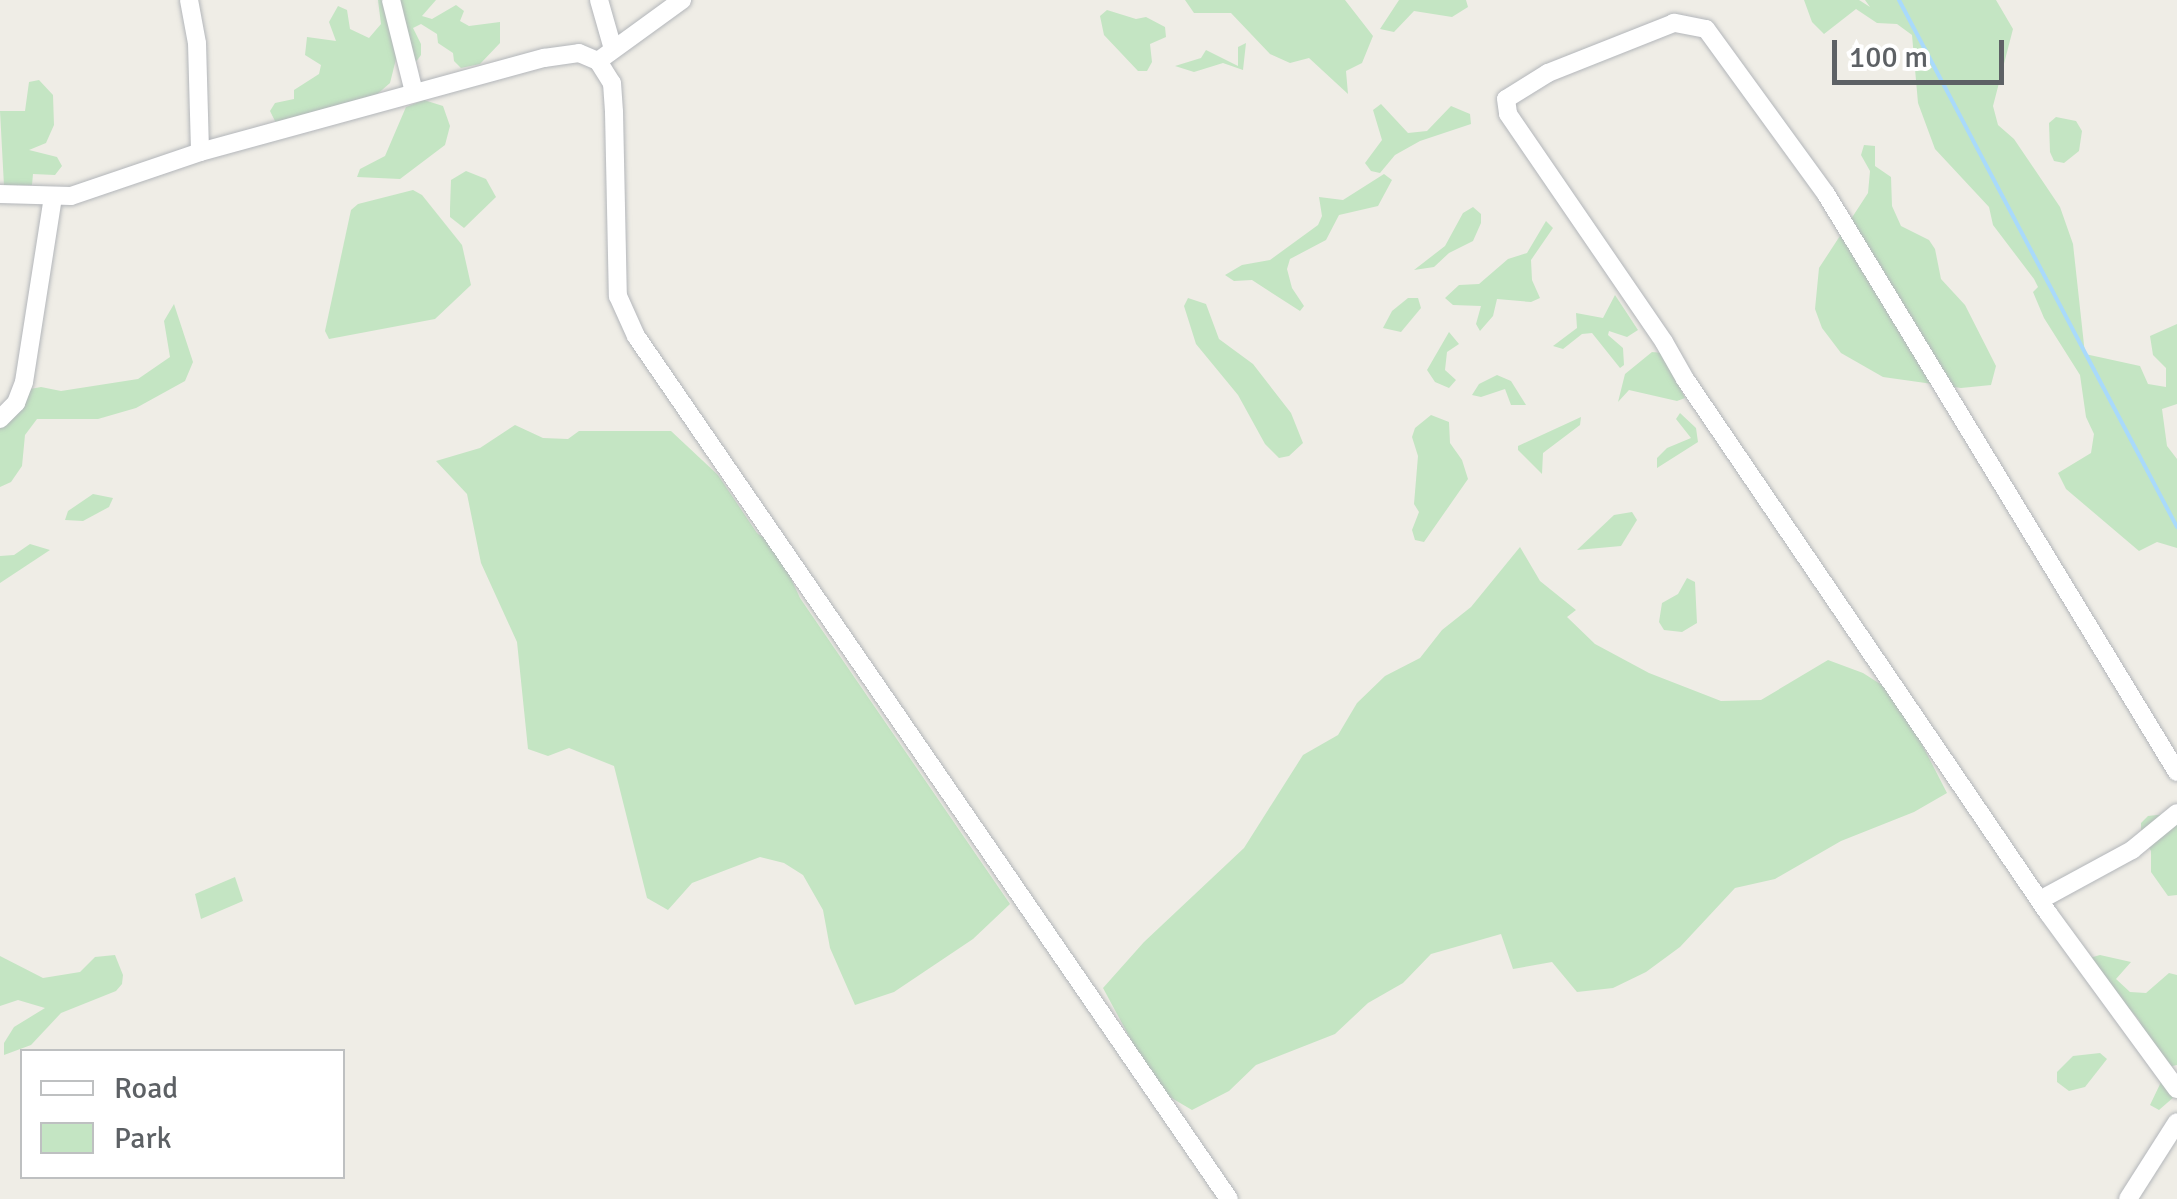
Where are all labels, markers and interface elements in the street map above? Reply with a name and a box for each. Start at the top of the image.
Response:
scale bar [1837,20,2010,82]
text: 100 m [1849,39,1928,76]
legend [20,1049,345,1179]
text: Road [114,1070,178,1107]
text: Park [114,1120,172,1157]

